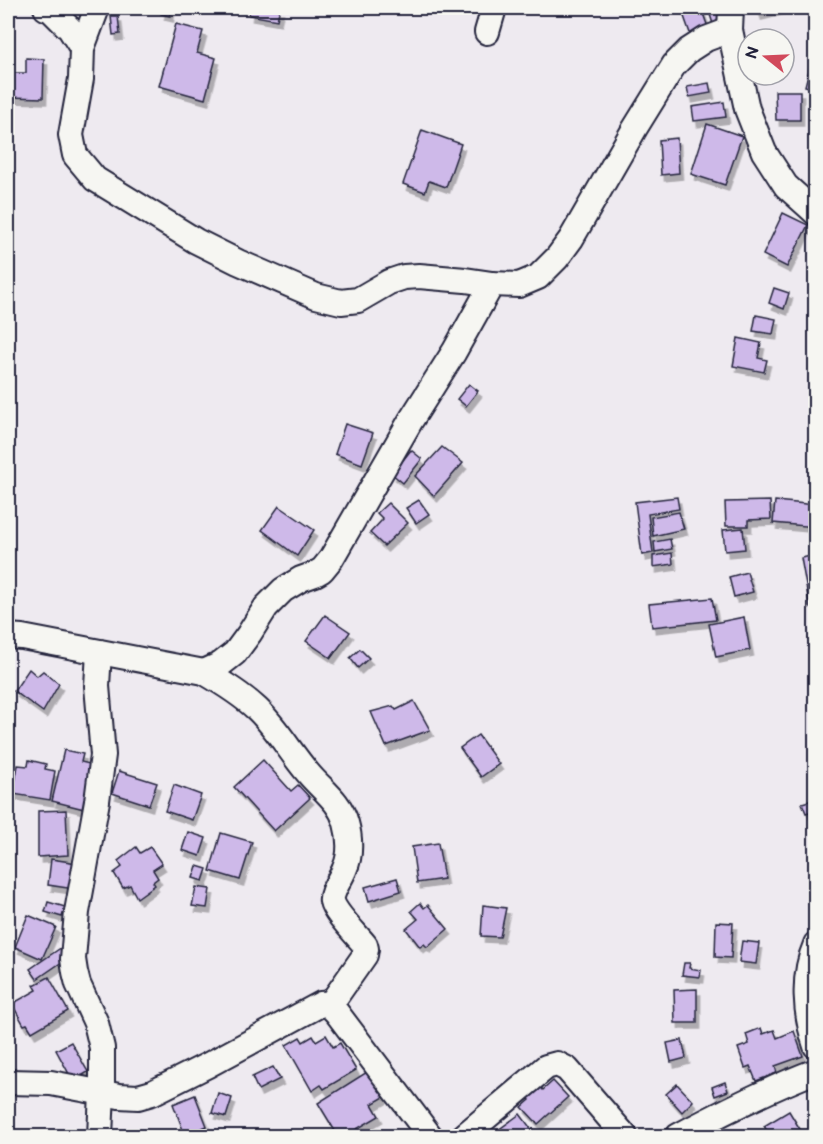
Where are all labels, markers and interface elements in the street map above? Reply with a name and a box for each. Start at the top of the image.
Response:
north arrow [736,27,796,87]
text: N [742,44,764,61]

